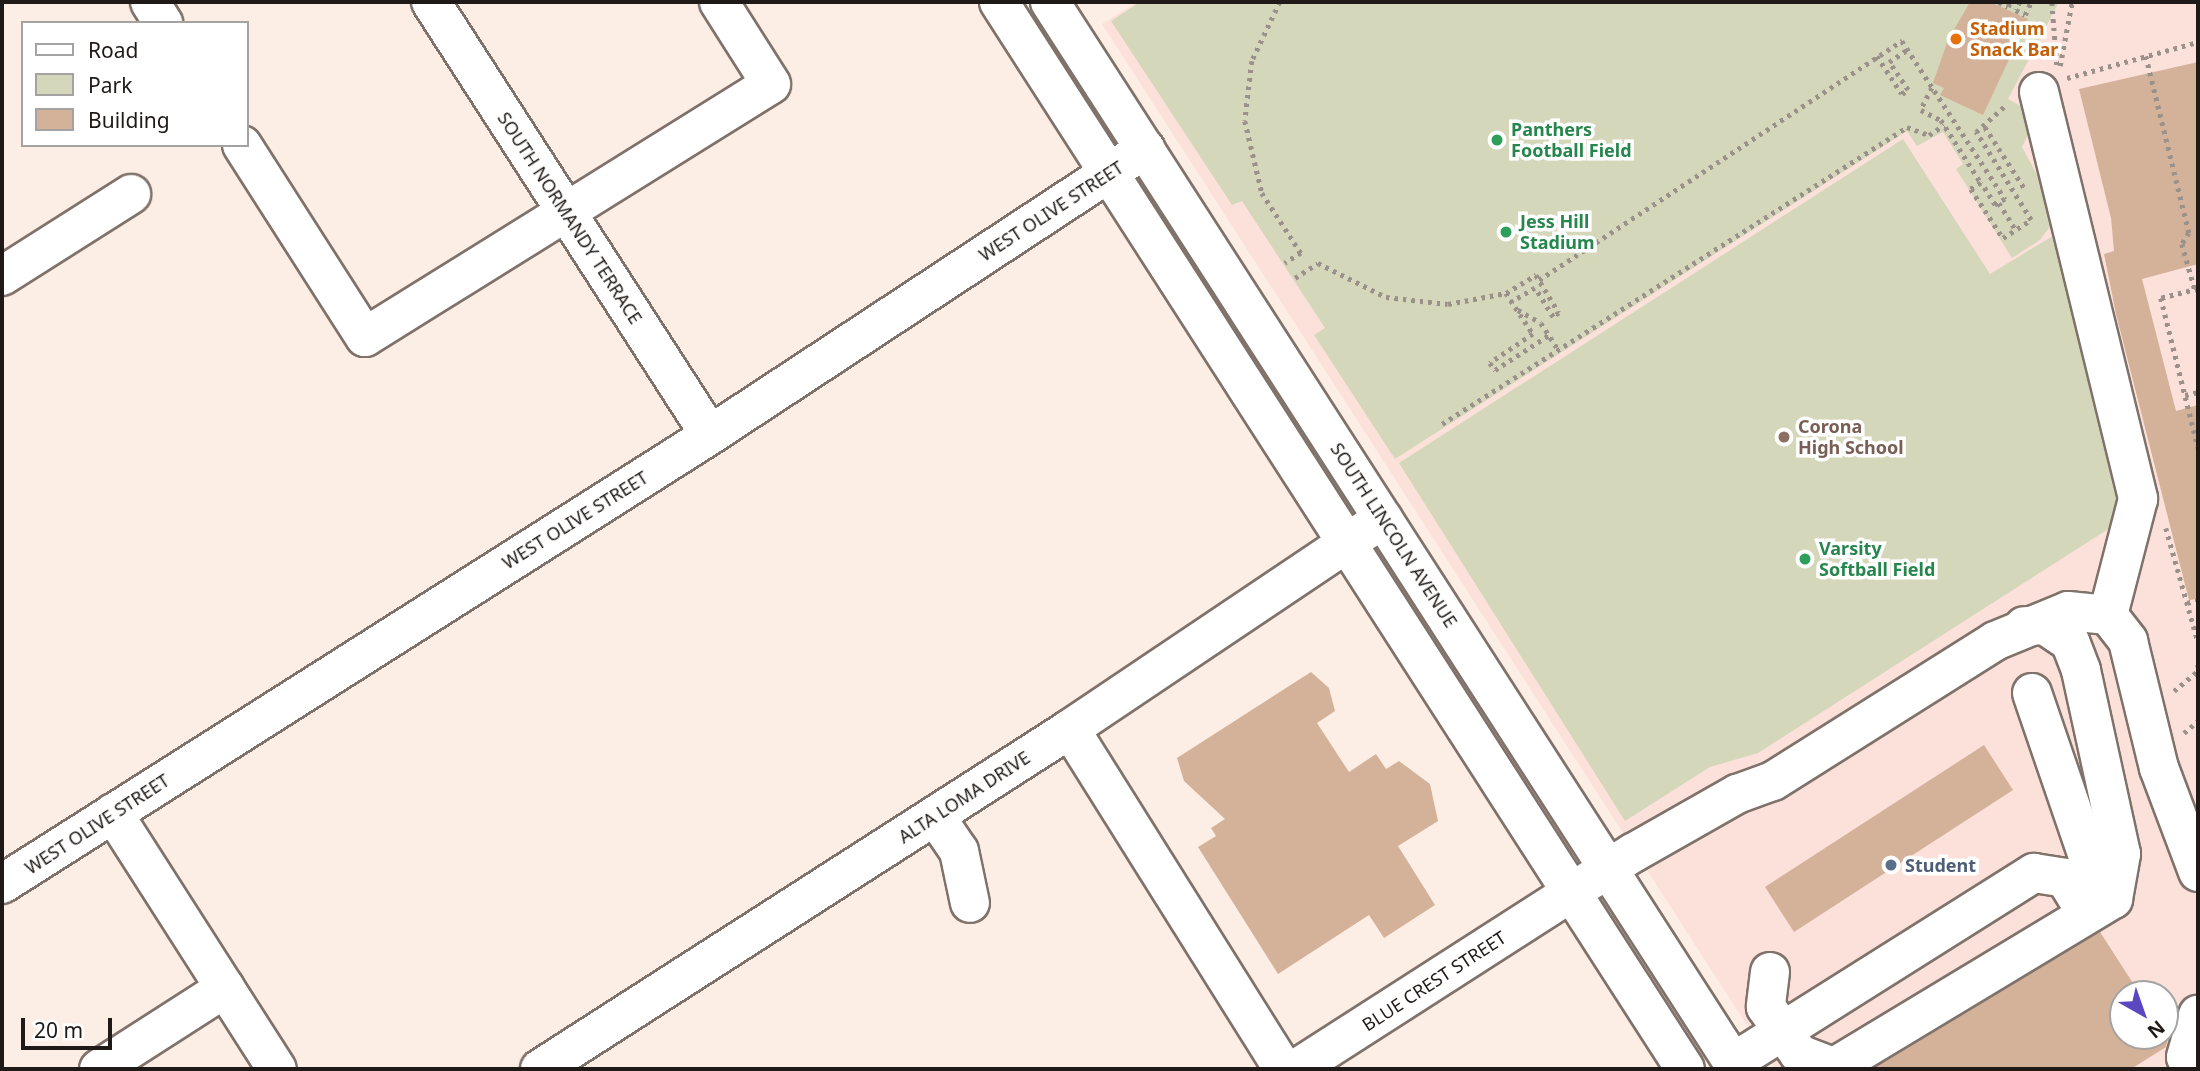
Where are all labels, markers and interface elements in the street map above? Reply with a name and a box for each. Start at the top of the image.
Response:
place label: Stadium Snack Bar [1970,18,2058,60]
legend [21,21,248,147]
marker: Stadium Snack Bar [1948,31,1964,47]
text: Road [88,36,138,64]
text: Park [88,71,132,99]
text: Building [88,106,170,134]
street label: SOUTH NORMANDY TERRACE [493,108,647,328]
place label: Panthers Football Field [1511,119,1632,162]
marker: Panthers Football Field [1489,132,1505,148]
street label: WEST OLIVE STREET [975,156,1127,266]
place label: Jess Hill Stadium [1520,211,1595,254]
marker: Jess Hill Stadium [1498,224,1514,240]
place label: Corona High School [1798,416,1904,458]
marker: Corona High School [1776,429,1792,445]
street label: SOUTH LINCOLN AVENUE [1326,439,1462,631]
street label: WEST OLIVE STREET [498,466,652,574]
place label: Varsity Softball Field [1819,538,1935,580]
marker: Varsity Softball Field [1797,551,1813,567]
street label: ALTA LOMA DRIVE [894,746,1034,848]
street label: WEST OLIVE STREET [21,769,173,879]
place label: Student [1905,854,1976,876]
marker: Student [1883,857,1899,873]
street label: BLUE CREST STREET [1358,926,1510,1036]
north arrow [2109,980,2179,1050]
scale bar [24,1004,116,1048]
text: N [2142,1015,2170,1044]
text: 20 m [34,1016,83,1044]

